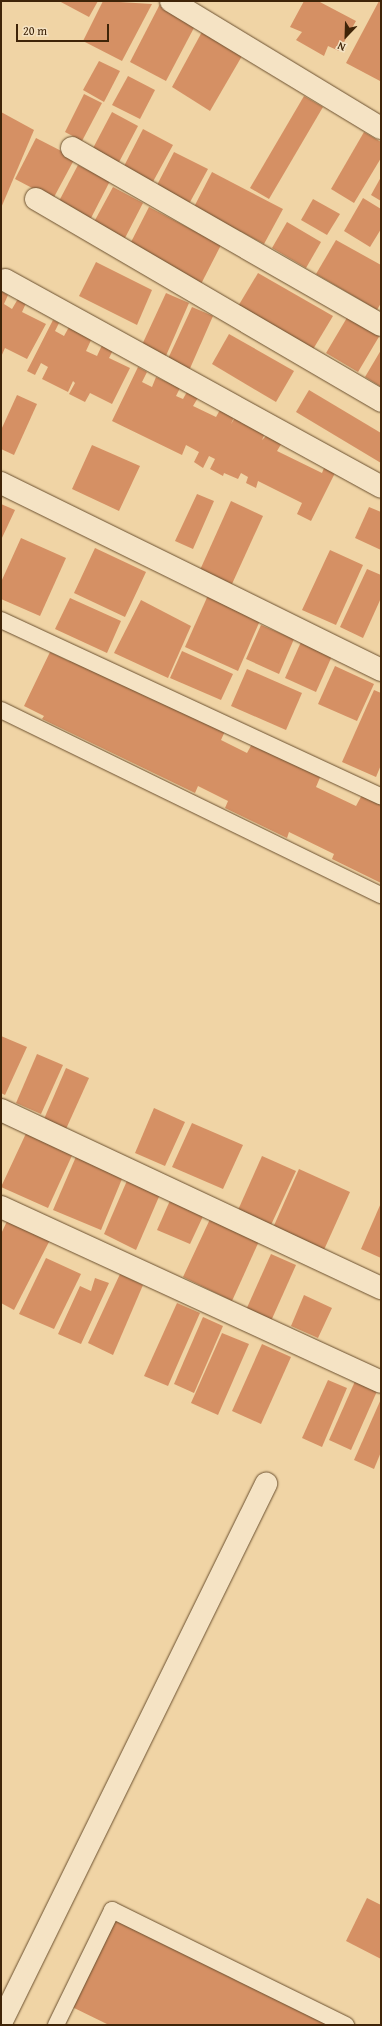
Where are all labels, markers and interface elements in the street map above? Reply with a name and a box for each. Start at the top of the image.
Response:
scale bar [18,16,111,42]
north arrow [326,16,366,56]
text: 20 m [23,22,47,39]
text: N [335,38,348,56]

